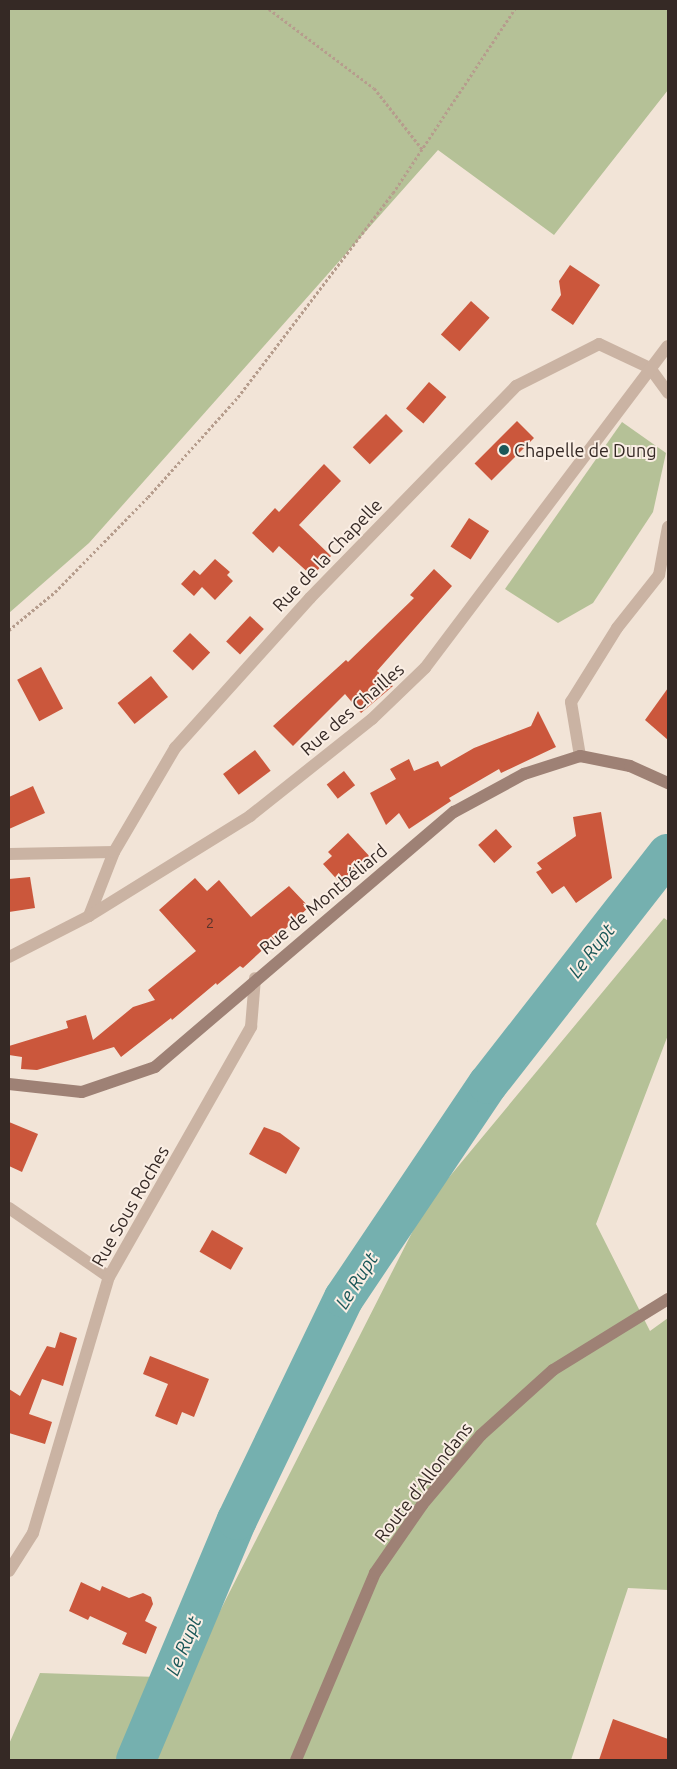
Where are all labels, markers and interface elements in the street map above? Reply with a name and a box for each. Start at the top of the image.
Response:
place label: Chapelle de Dung [514,439,657,461]
marker: Chapelle de Dung [498,444,510,456]
street label: Rue de la Chapelle [268,494,386,616]
street label: Rue des Chailles [296,658,408,760]
street label: Rue de Montbéliard [255,839,391,959]
house number: 2 [206,914,214,932]
water label: Le Rupt [564,920,620,982]
street label: Rue Sous Roches [87,1142,173,1270]
water label: Le Rupt [331,1249,383,1313]
street label: Route d’Allondans [369,1418,477,1546]
water label: Le Rupt [161,1613,207,1679]

